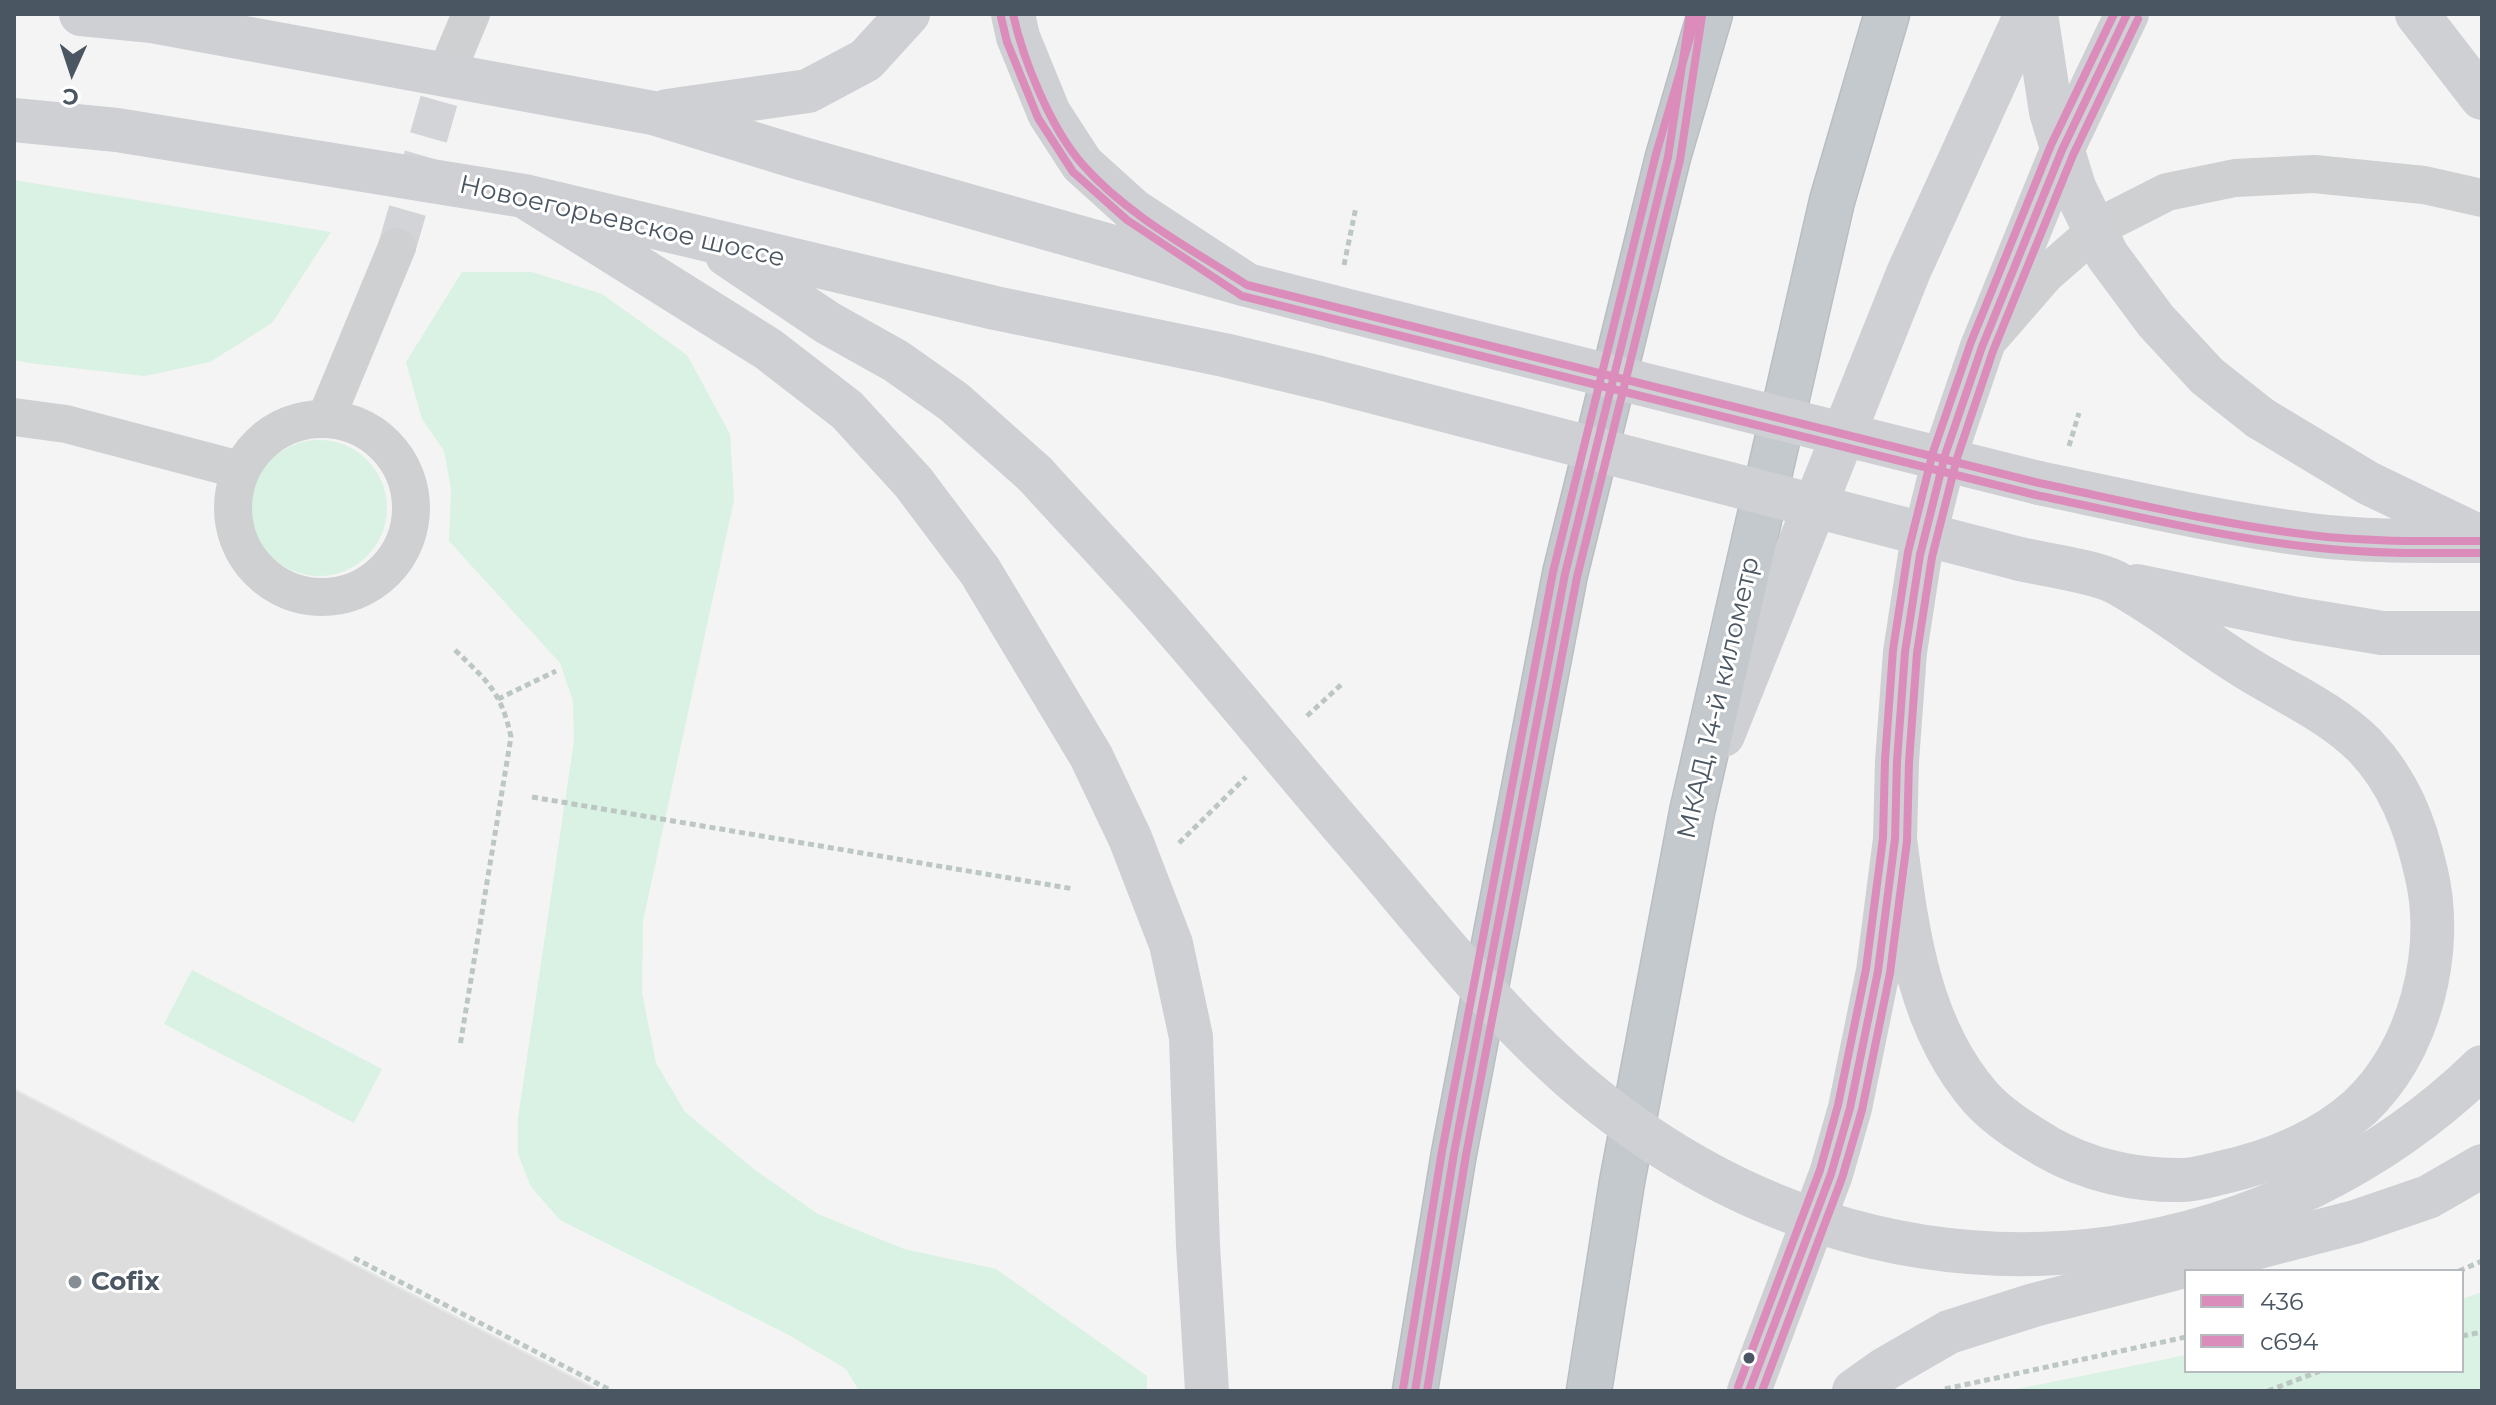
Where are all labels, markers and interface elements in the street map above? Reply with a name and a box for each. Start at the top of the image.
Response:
north arrow [32,32,112,112]
text: С [62,83,79,110]
street label: Новоегорьевское шоссе [456,169,788,275]
street label: МКАД, 14-й километр [1671,554,1767,842]
place label: Cofix [91,1266,160,1298]
legend [2184,1269,2464,1373]
marker: Cofix [66,1273,84,1291]
text: 436 [2260,1287,2304,1316]
text: с694 [2260,1327,2318,1356]
unlabelled marker [1741,1350,1757,1366]

